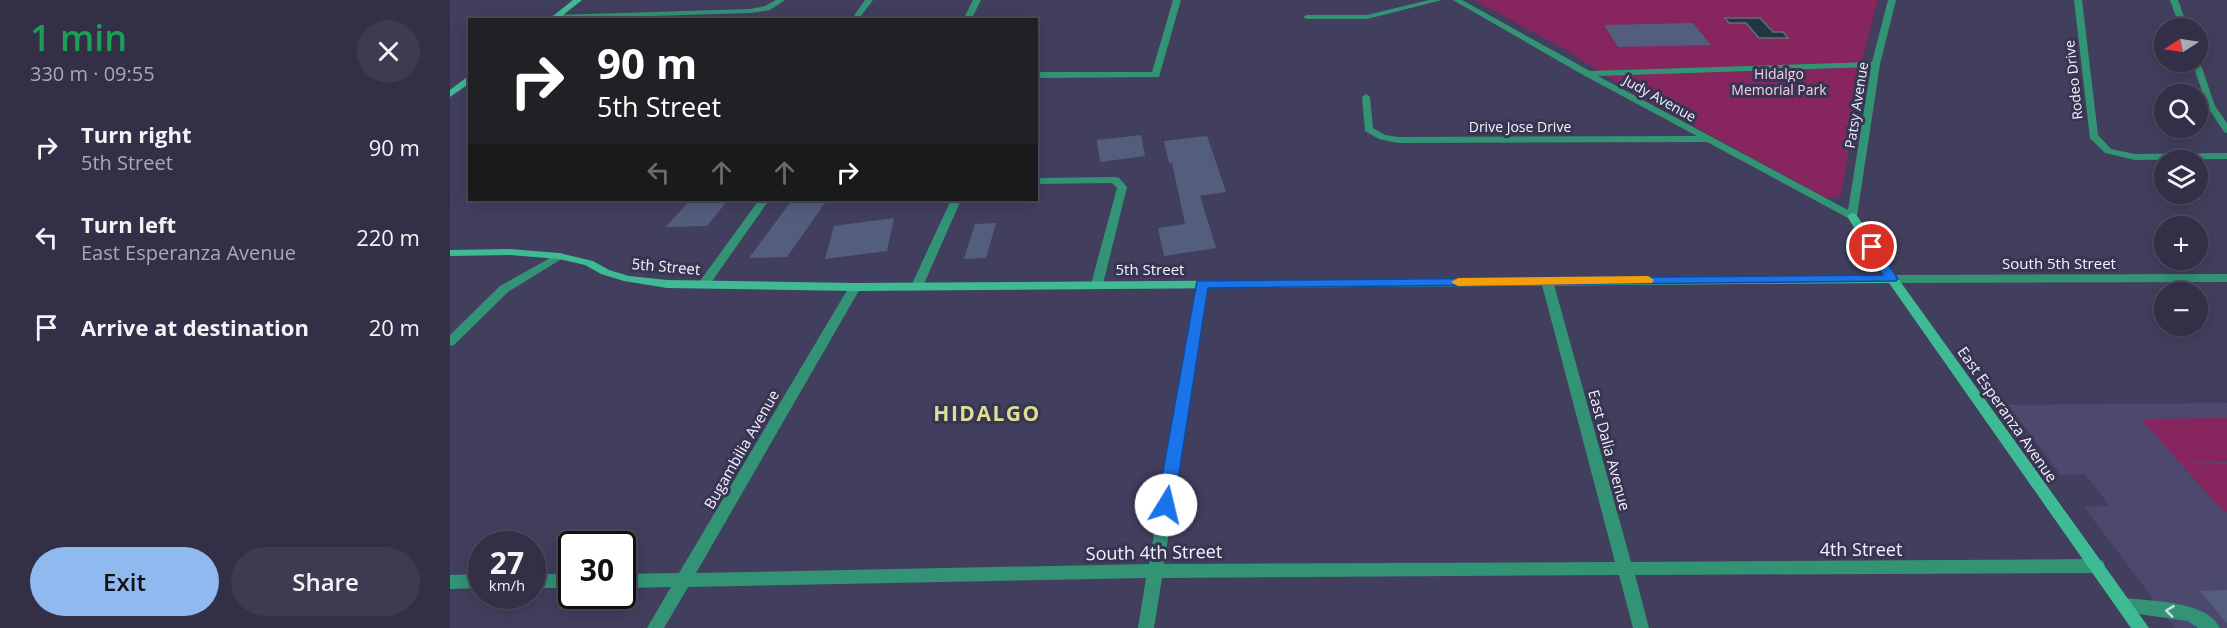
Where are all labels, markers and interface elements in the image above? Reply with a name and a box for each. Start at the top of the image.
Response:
text: 1 min [30,13,127,62]
north arrow [2154,18,2208,72]
map controls [2154,18,2208,336]
button: close [357,20,420,83]
text: 90 m [597,34,697,91]
street label: Rodeo Drive [2059,39,2087,121]
icon: right [498,42,576,120]
text: 330 m · 09:55 [30,60,155,87]
street label: Patsy Avenue [1840,60,1872,150]
park label: Hidalgo Memorial Park [1731,64,1827,99]
street label: Judy Avenue [1619,69,1700,126]
button: search [2154,84,2208,138]
text: 5th Street [597,88,721,125]
street label: Drive Jose Drive [1469,117,1571,136]
text: Turn right [81,119,192,149]
icon: right [30,131,63,164]
text: 90 m [369,132,420,162]
text: 5th Street [81,149,173,176]
button: layers [2154,150,2208,204]
icon: left [642,156,675,189]
icon: ahead [705,156,738,189]
icon: ahead [768,156,801,189]
icon: right [831,156,864,189]
text: Turn left [81,209,176,239]
button: + [2154,216,2208,270]
icon: left [30,221,63,254]
pin [1846,221,1897,272]
text: 220 m [356,222,420,252]
icon: arrive [1855,230,1888,263]
text: East Esperanza Avenue [81,239,296,266]
street label: 5th Street [631,253,701,279]
street label: South 5th Street [2002,253,2116,273]
street label: 5th Street [1116,259,1184,279]
button: − [2154,282,2208,336]
icon: arrive [30,311,63,344]
text: Arrive at destination [81,312,309,342]
text: 20 m [369,312,420,342]
street label: East Esperanza Avenue [1954,342,2062,486]
street label: Bugambilia Avenue [699,386,783,512]
street label: East Dalia Avenue [1584,387,1636,513]
district label: HIDALGO [933,399,1041,427]
position arrow [1134,473,1198,537]
speed limit sign: 30 [558,531,636,609]
street label: 4th Street [1820,537,1902,561]
street label: South 4th Street [1086,539,1222,565]
text: 27 [490,542,524,583]
button: Exit [30,547,219,616]
button: Share [231,547,420,616]
text: km/h [489,575,525,595]
one-way arrow [2166,605,2175,618]

